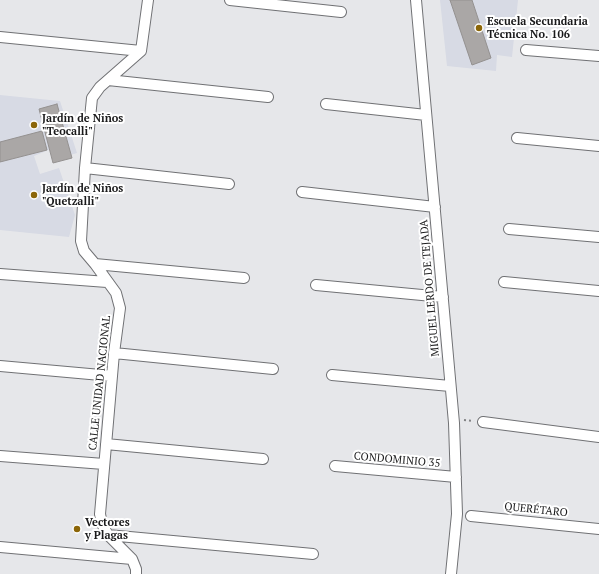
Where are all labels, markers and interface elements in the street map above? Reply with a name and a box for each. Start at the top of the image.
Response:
place label: Escuela Secundaria Técnica No. 106 [487,15,588,41]
marker: Escuela Secundaria Técnica No. 106 [474,23,484,33]
place label: Jardín de Niños "Teocalli" [42,112,123,138]
marker: Jardín de Niños "Teocalli" [29,120,39,130]
place label: Jardín de Niños "Quetzalli" [42,182,123,208]
marker: Jardín de Niños "Quetzalli" [29,190,39,200]
street label: MIGUEL LERDO DE TEJADA [417,219,443,357]
street label: CALLE UNIDAD NACIONAL [86,315,114,451]
street label: CONDOMINIO 35 [353,450,441,470]
street label: QUERÉTARO [504,500,568,520]
place label: Vectores y Plagas [85,516,130,542]
marker: Vectores y Plagas [72,524,82,534]

